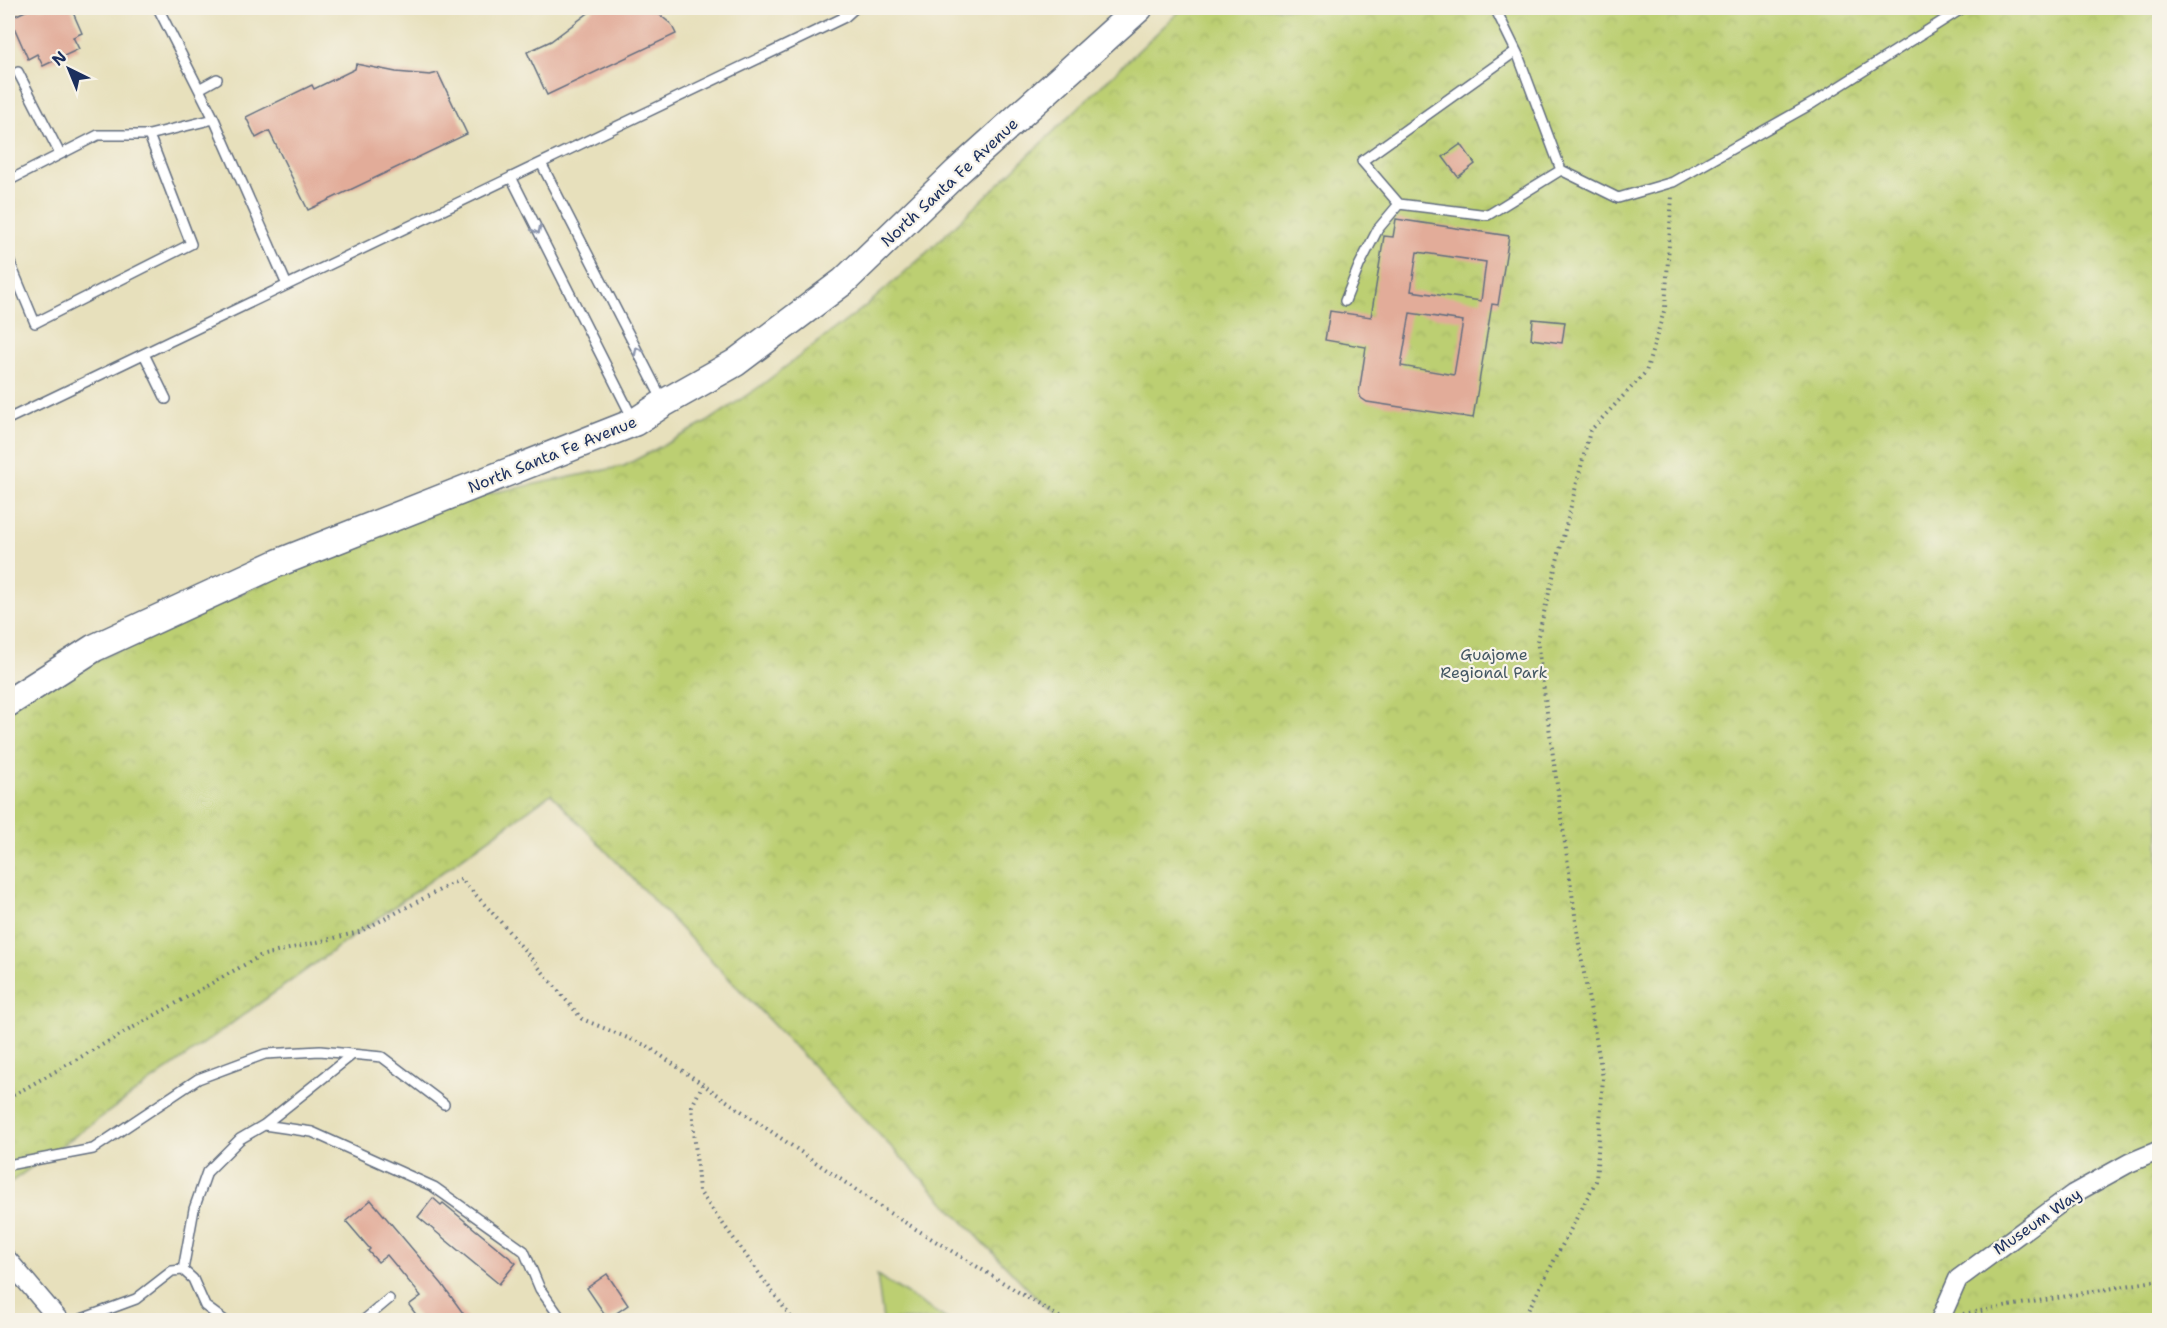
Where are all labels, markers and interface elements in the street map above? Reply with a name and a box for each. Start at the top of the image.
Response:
north arrow [39,39,99,99]
text: N [47,46,71,70]
street label: North Santa Fe Avenue [876,113,1022,252]
one-way arrow [530,223,542,234]
one-way arrow [633,346,645,357]
street label: North Santa Fe Avenue [465,411,640,498]
park label: Guajome Regional Park [1440,644,1548,683]
street label: Museum Way [1989,1183,2085,1260]

